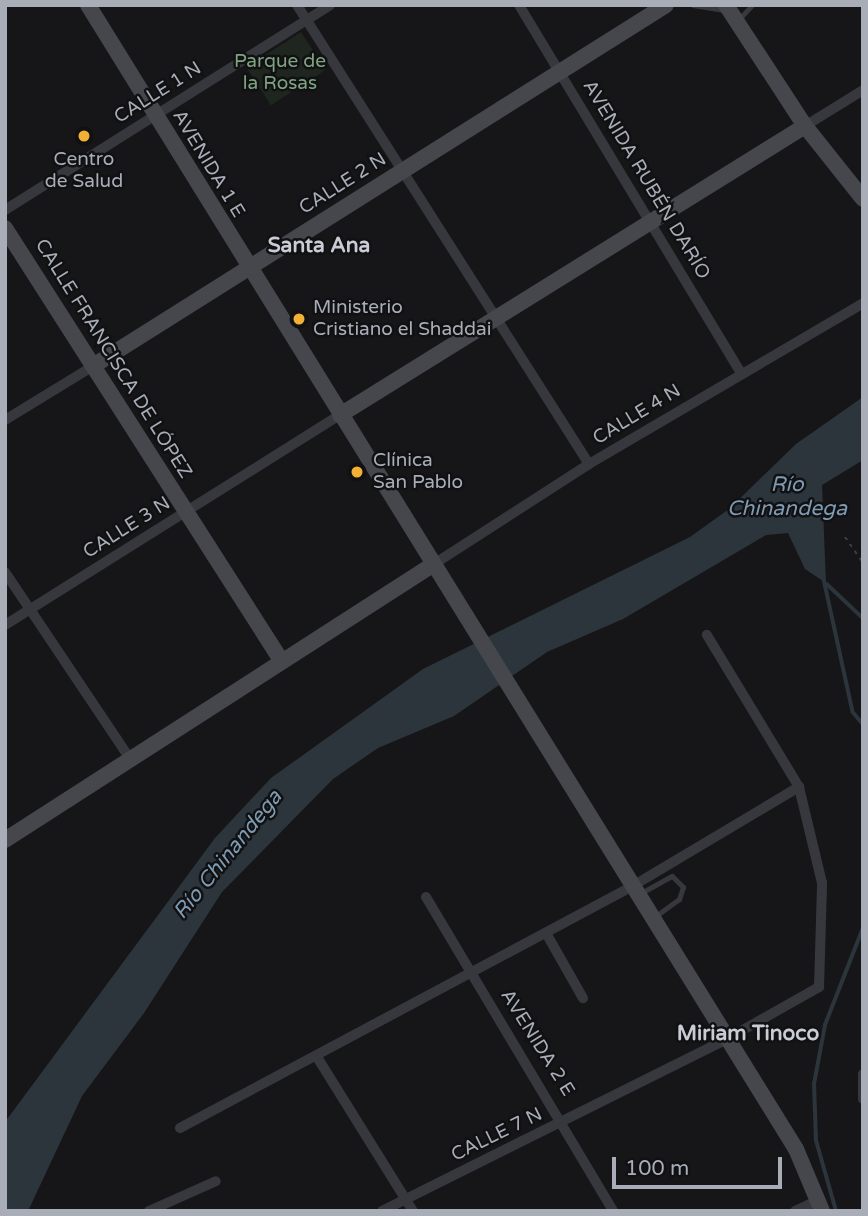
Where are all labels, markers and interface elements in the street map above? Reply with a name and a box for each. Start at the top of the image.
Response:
park label: Parque de la Rosas [234,51,326,95]
street label: CALLE 1 N [110,57,206,129]
street label: AVENIDA RUBÉN DARÍO [577,76,715,284]
street label: AVENIDA 1 E [167,106,249,222]
marker: Centro de Salud [74,126,94,146]
street label: CALLE 2 N [295,148,391,220]
place label: Centro de Salud [45,149,123,193]
district label: Santa Ana [268,233,370,259]
street label: CALLE FRANCISCA DE LÓPEZ [30,235,196,483]
place label: Ministerio Cristiano el Shaddai [313,297,491,341]
marker: Ministerio Cristiano el Shaddai [291,311,307,327]
street label: CALLE 4 N [589,380,685,450]
place label: Clínica San Pablo [373,450,463,494]
marker: Clínica San Pablo [347,462,367,482]
water label: Río Chinandega [727,472,847,522]
street label: CALLE 3 N [79,492,175,564]
water label: Río Chinandega [168,785,288,925]
street label: AVENIDA 2 E [495,985,579,1101]
district label: Miriam Tinoco [677,1021,819,1047]
street label: CALLE 7 N [448,1103,546,1167]
scale bar [616,1142,786,1186]
text: 100 m [625,1156,689,1181]

